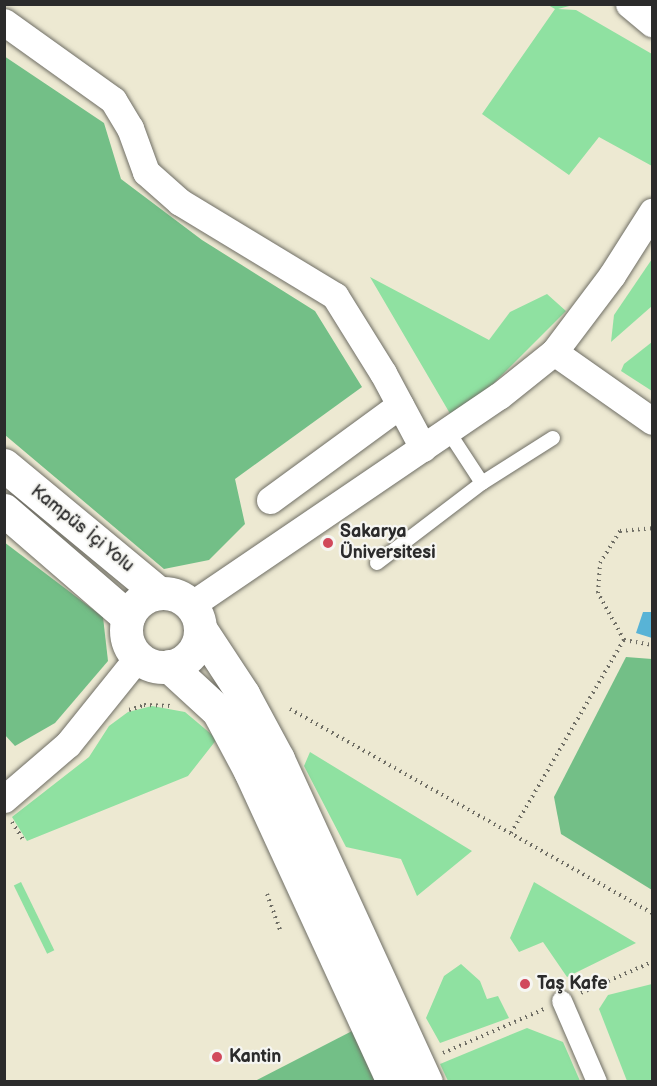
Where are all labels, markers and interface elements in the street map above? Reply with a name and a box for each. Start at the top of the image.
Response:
street label: Kampüs İçi Yolu [26,480,138,578]
place label: Sakarya Üniversitesi [340,522,436,564]
marker: Sakarya Üniversitesi [321,536,335,550]
place label: Taş Kafe [537,973,608,995]
marker: Taş Kafe [518,977,532,991]
place label: Kantin [229,1046,281,1068]
marker: Kantin [210,1050,224,1064]

